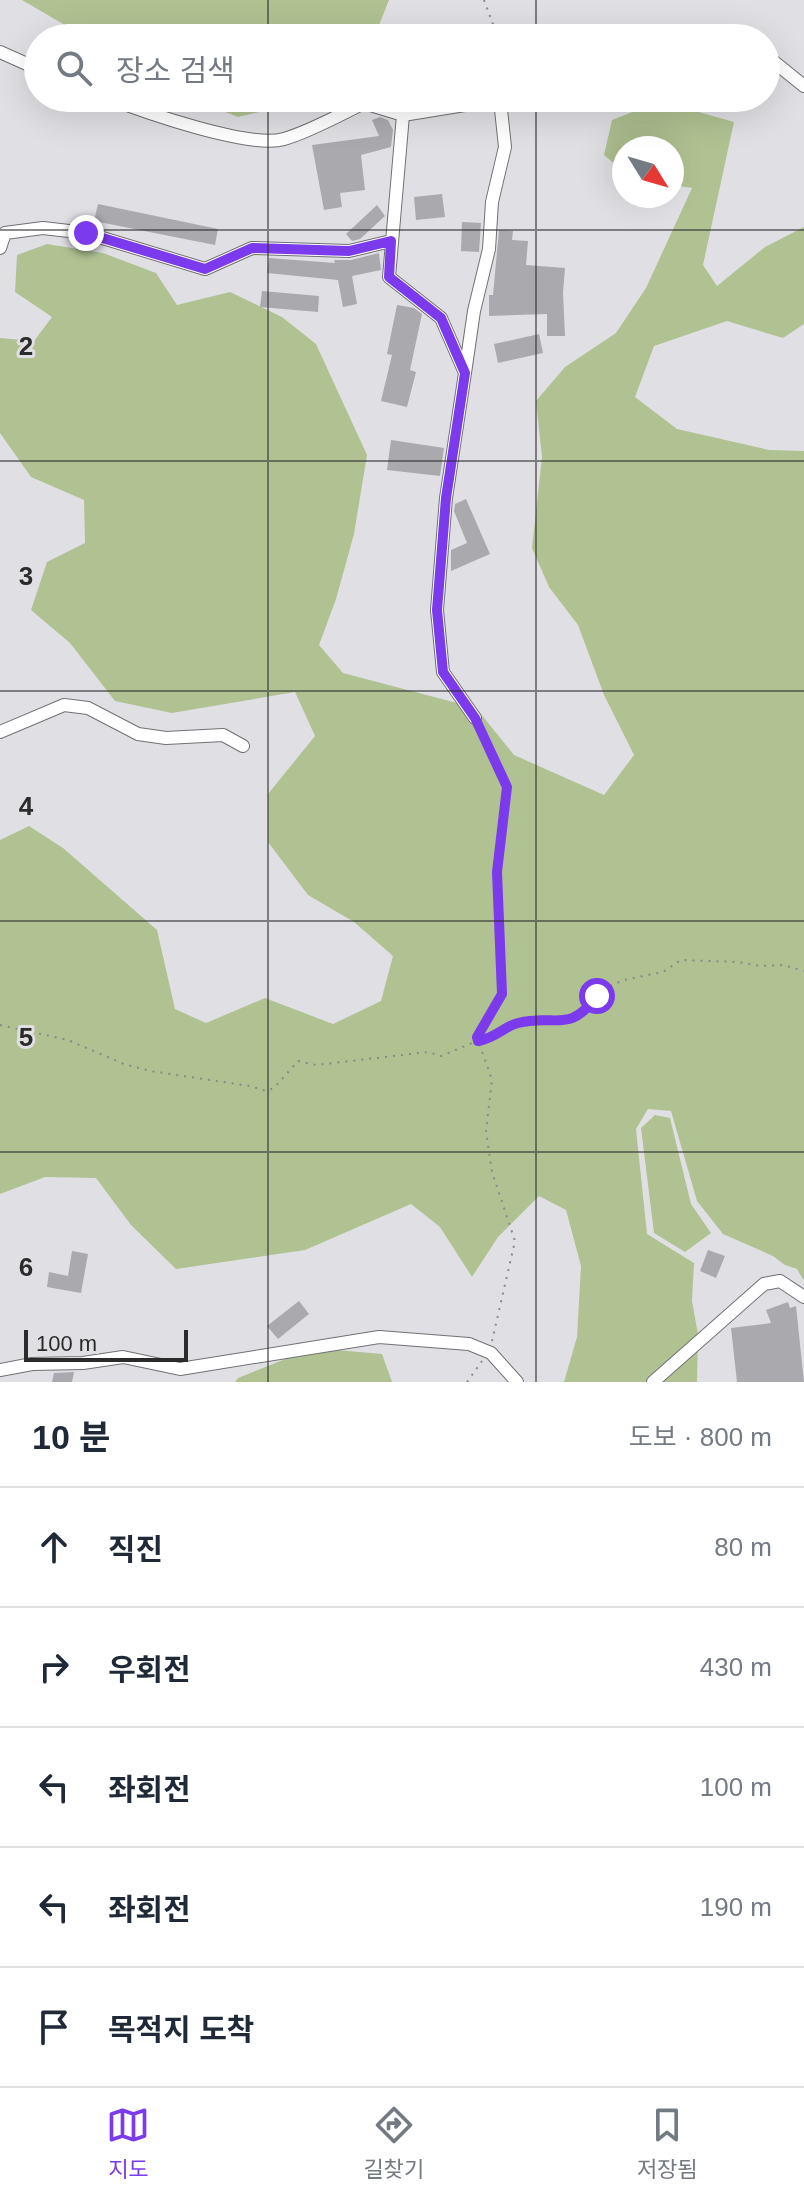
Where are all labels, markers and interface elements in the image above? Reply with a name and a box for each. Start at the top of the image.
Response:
search box [24,24,780,112]
icon: search [52,46,96,90]
text: 장소 검색 [116,54,235,87]
north arrow [612,136,684,208]
route end [68,215,104,251]
text: 2 [19,331,33,361]
text: 3 [19,561,33,591]
text: 4 [19,791,34,821]
route start [579,978,615,1014]
text: 5 [19,1022,33,1052]
text: 6 [19,1252,33,1282]
scale bar [24,1326,188,1362]
text: 100 m [36,1331,97,1356]
text: 10 분 [32,1418,111,1456]
text: 도보 · 800 m [629,1422,772,1452]
icon: ahead [32,1525,76,1569]
text: 80 m [714,1532,772,1562]
text: 직진 [108,1533,163,1566]
icon: right [32,1645,76,1689]
text: 430 m [700,1652,772,1682]
text: 우회전 [108,1653,191,1686]
icon: left [32,1765,76,1809]
text: 100 m [700,1772,772,1802]
text: 좌회전 [108,1773,191,1806]
icon: left [32,1885,76,1929]
text: 190 m [700,1892,772,1922]
text: 좌회전 [108,1893,191,1926]
icon: arrive [32,2005,76,2049]
text: 목적지 도착 [108,2013,254,2046]
tab: 지도 [106,2103,150,2183]
tab: 길찾기 [363,2103,424,2183]
tab: 저장됨 [637,2103,698,2183]

